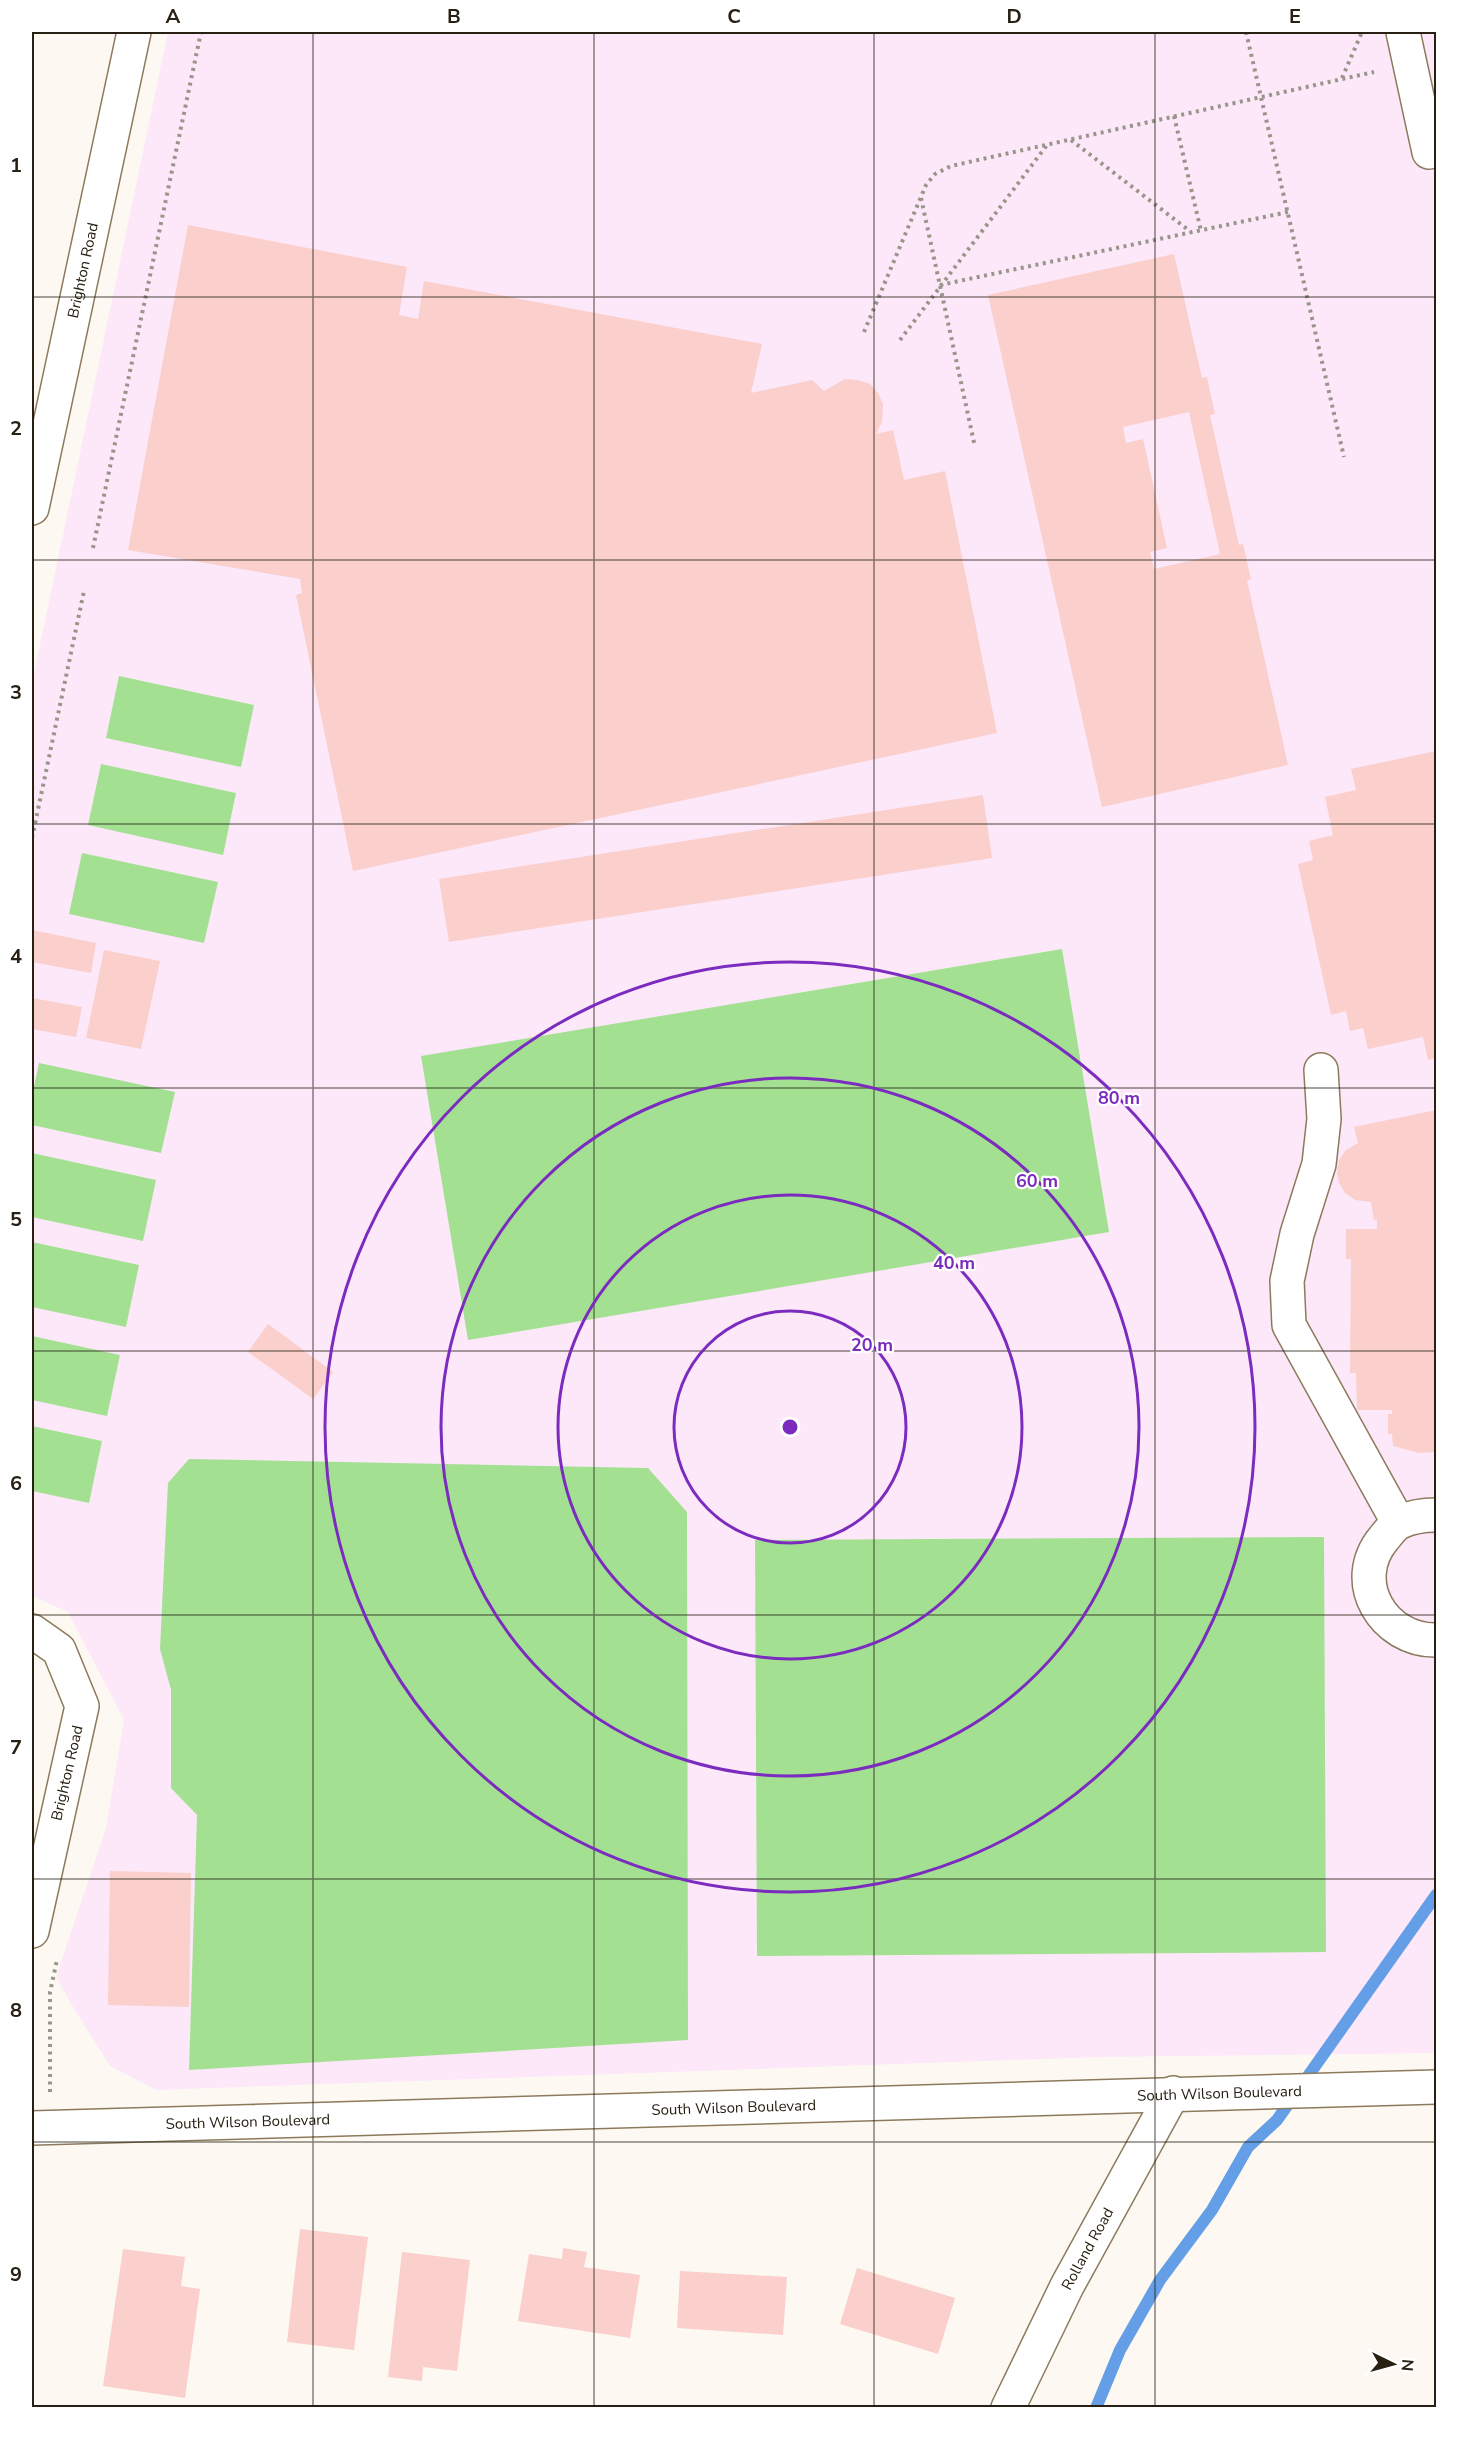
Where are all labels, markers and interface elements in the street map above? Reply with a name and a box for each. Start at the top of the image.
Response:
text: A [166,3,181,30]
text: B [447,3,461,30]
text: C [727,3,741,30]
text: D [1006,3,1022,30]
text: E [1289,3,1301,30]
text: 1 [10,152,22,179]
street label: Brighton Road [63,221,103,320]
text: 2 [10,415,22,442]
text: 3 [10,679,22,706]
text: 4 [10,943,22,970]
text: 80 m [1098,1086,1140,1110]
text: 60 m [1016,1169,1058,1193]
text: 5 [10,1206,22,1233]
text: 40 m [933,1251,975,1275]
text: 20 m [851,1333,893,1357]
centre of rings [780,1417,800,1437]
text: 6 [10,1470,22,1497]
street label: Brighton Road [46,1723,88,1823]
text: 7 [10,1734,22,1761]
text: 8 [10,1997,22,2024]
street label: South Wilson Boulevard [1137,2081,1302,2106]
street label: South Wilson Boulevard [651,2095,816,2120]
street label: South Wilson Boulevard [165,2109,331,2134]
street label: Rolland Road [1057,2204,1118,2294]
text: 9 [10,2261,22,2288]
north arrow [1363,2334,1423,2394]
text: N [1395,2358,1418,2372]

